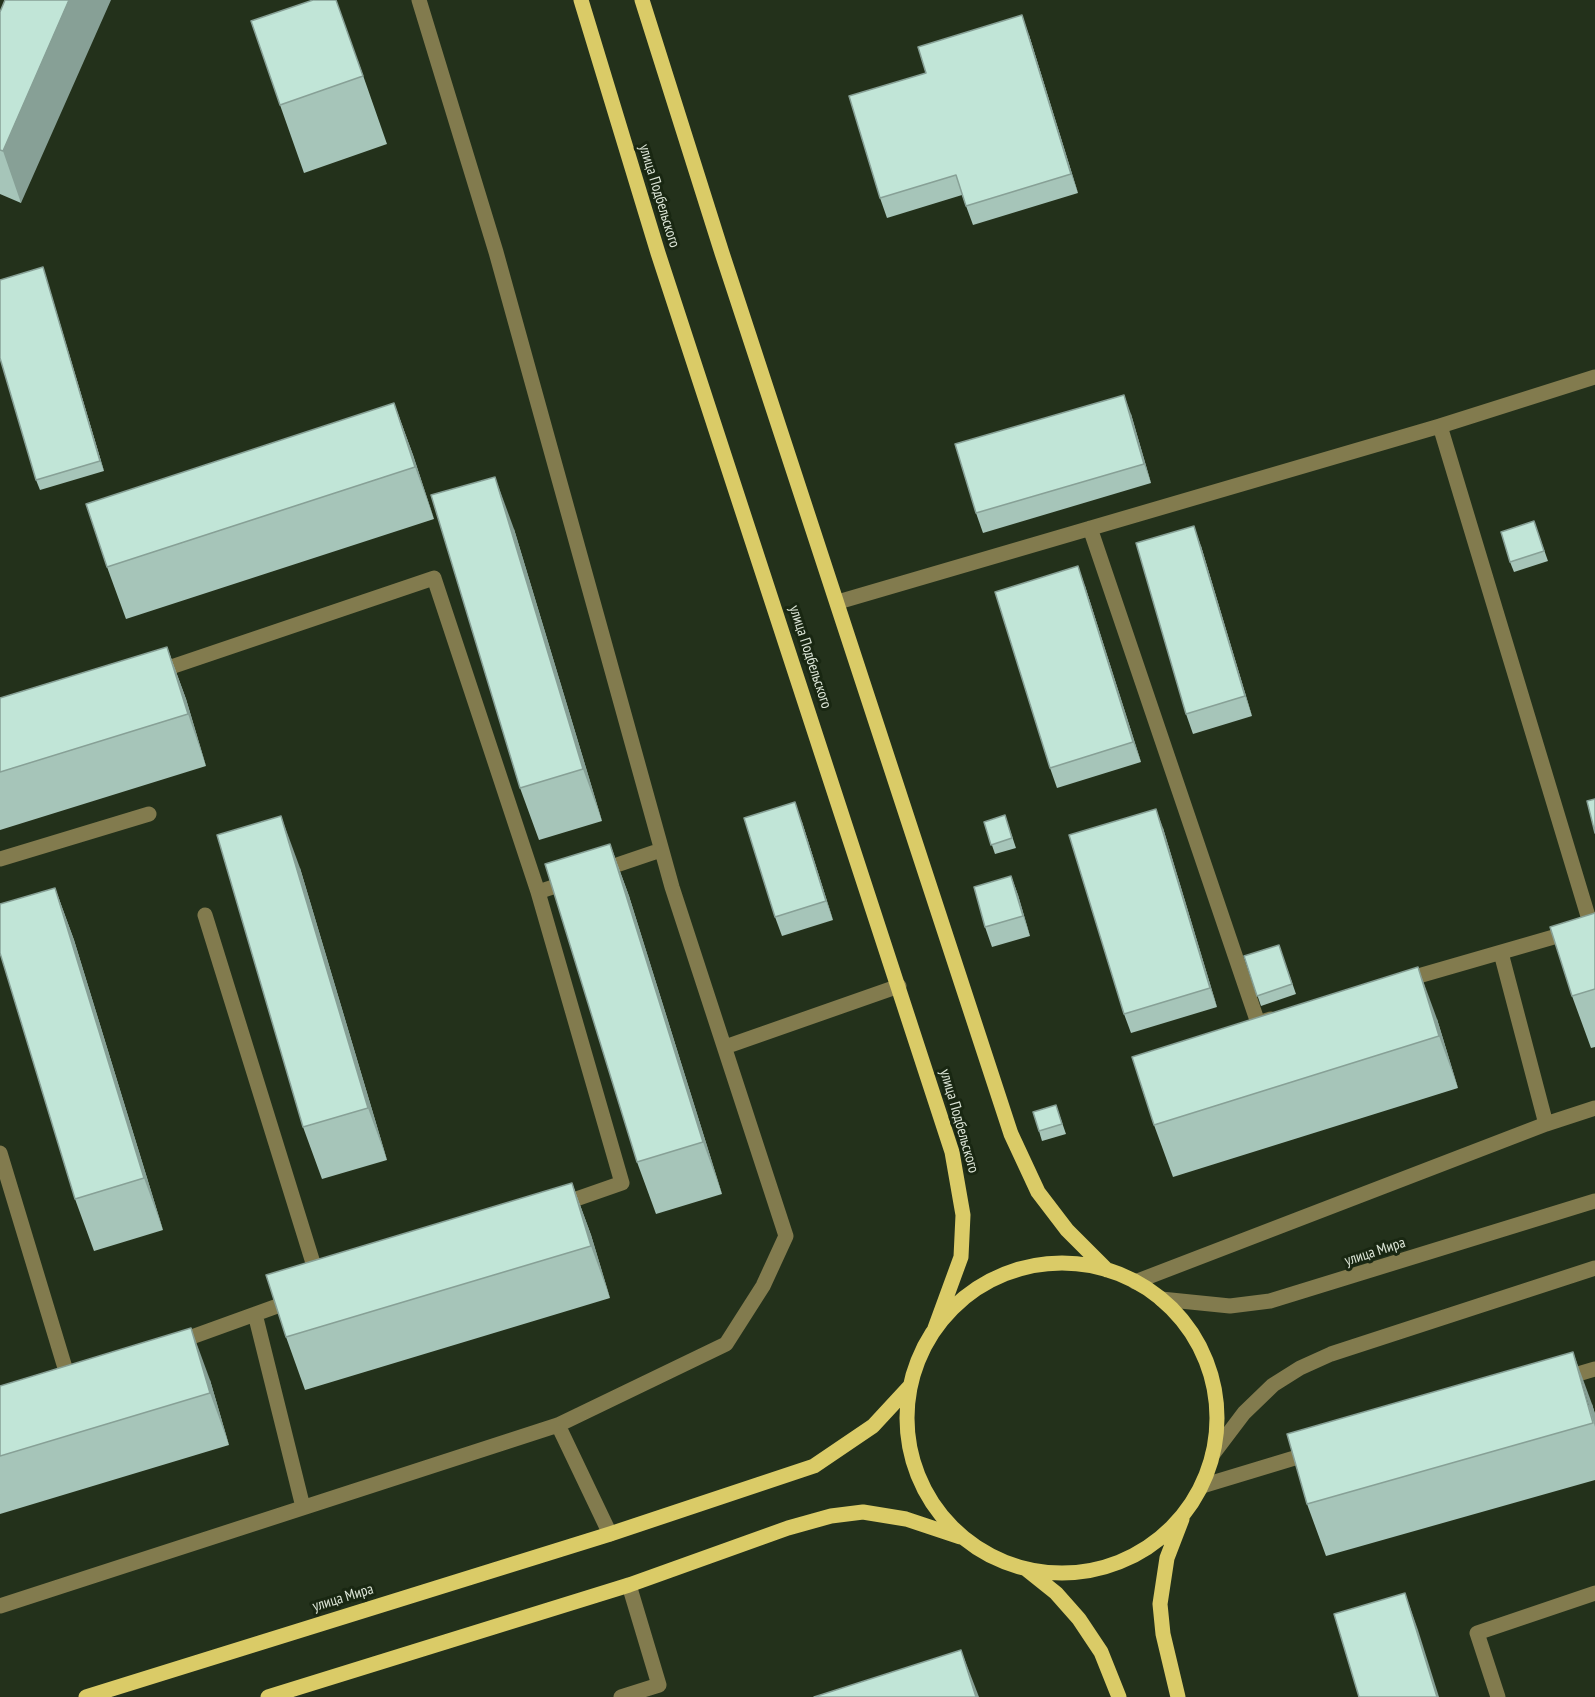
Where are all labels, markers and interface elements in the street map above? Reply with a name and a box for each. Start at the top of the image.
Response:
street label: улица Подбельского [635,142,683,250]
street label: улица Подбельского [785,603,835,711]
street label: улица Подбельского [936,1067,982,1175]
street label: улица Мира [1342,1234,1408,1270]
street label: улица Мира [310,1580,376,1616]

